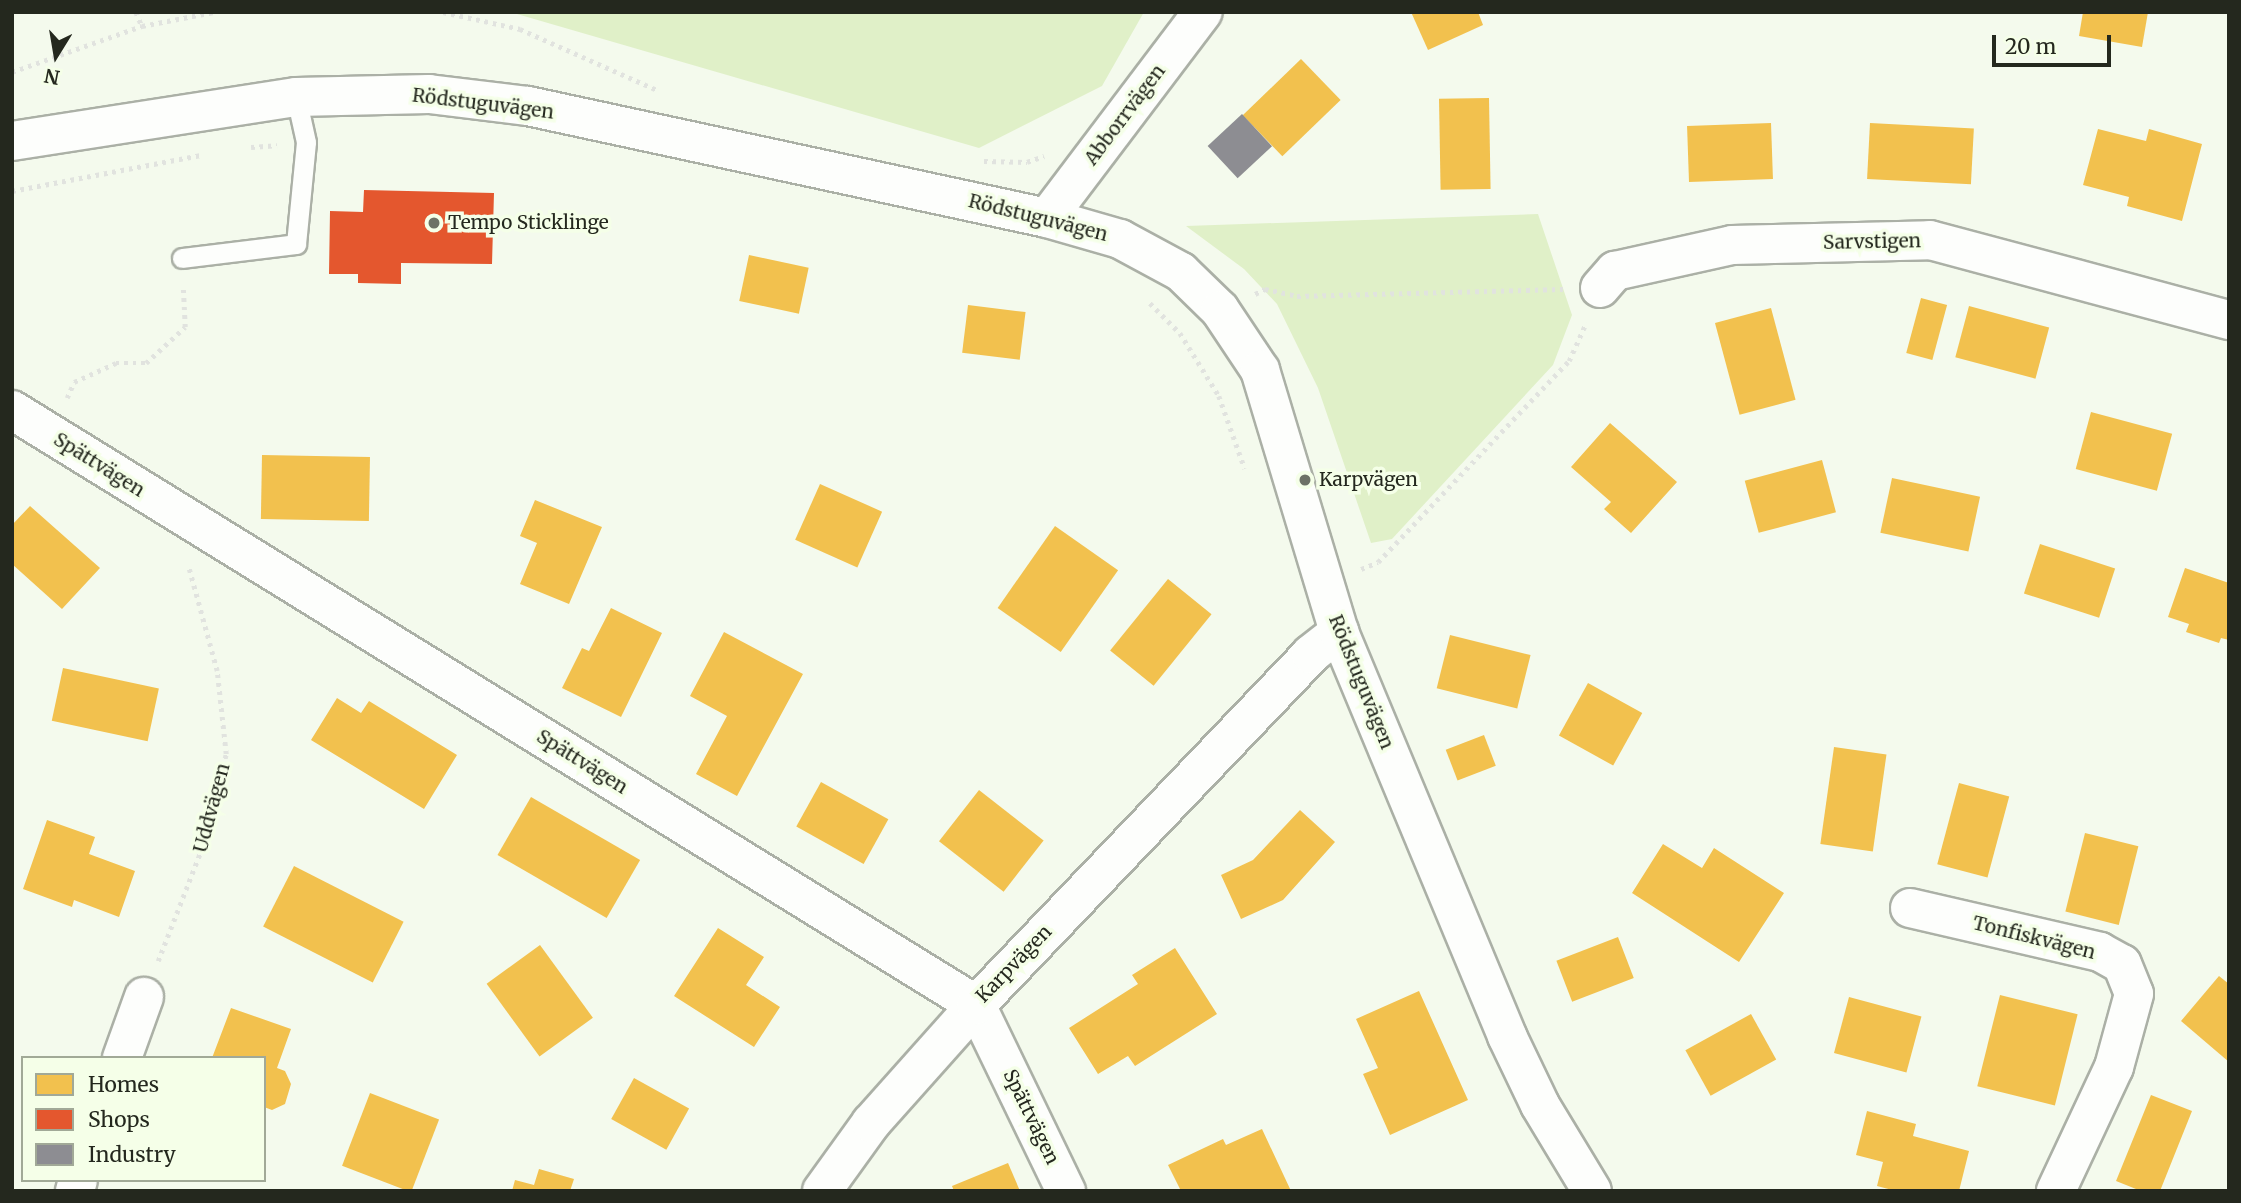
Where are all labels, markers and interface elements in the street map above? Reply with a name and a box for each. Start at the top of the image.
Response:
north arrow [21,21,91,91]
scale bar [1996,21,2115,65]
text: 20 m [2005,33,2056,60]
street label: Abborrvägen [1080,60,1170,170]
text: N [42,63,62,90]
street label: Rödstuguvägen [411,84,555,124]
street label: Rödstuguvägen [966,190,1110,246]
place label: Tempo Sticklinge [448,212,609,234]
marker: Tempo Sticklinge [426,215,442,231]
street label: Sarvstigen [1823,230,1921,254]
street label: Spättvägen [49,428,149,502]
place label: Karpvägen [1319,469,1418,491]
marker: Karpvägen [1297,472,1313,488]
street label: Rödstuguvägen [1324,612,1398,752]
street label: Spättvägen [532,725,632,799]
street label: Uddvägen [189,761,235,855]
street label: Tonfiskvägen [1970,912,2098,964]
street label: Karpvägen [971,921,1057,1007]
legend [21,1056,266,1182]
street label: Spättvägen [998,1066,1064,1168]
text: Homes [88,1071,159,1098]
text: Shops [88,1106,150,1133]
text: Industry [88,1141,176,1168]

